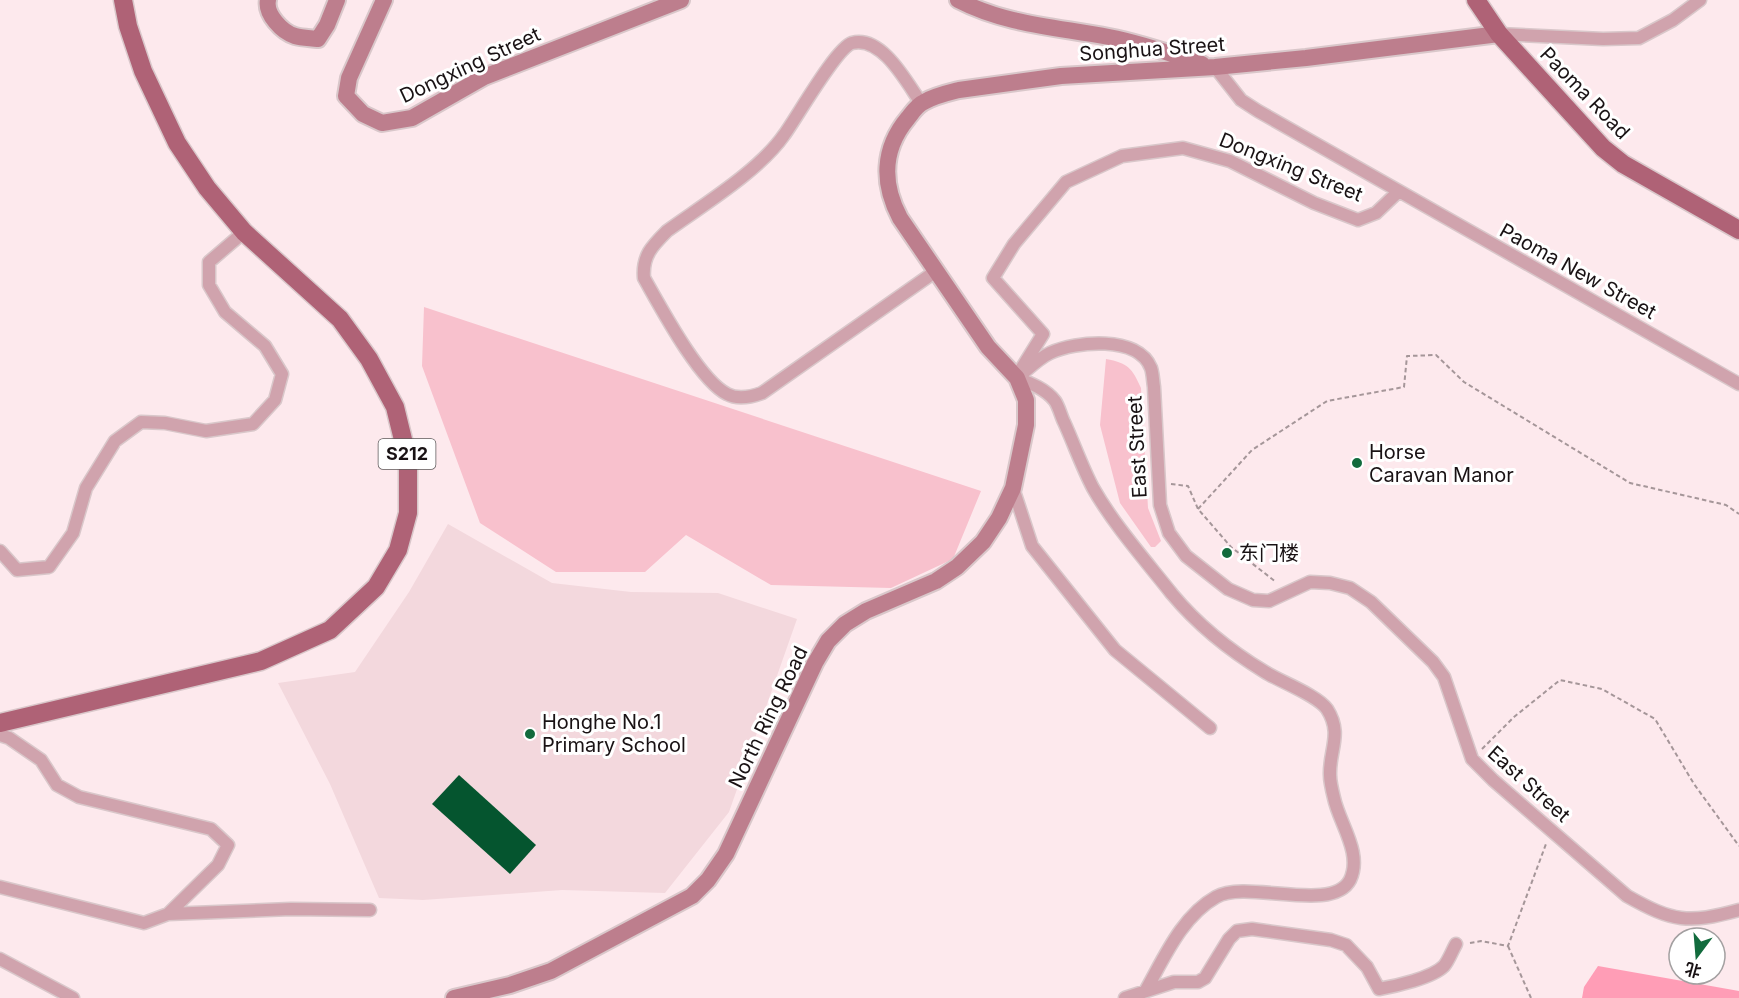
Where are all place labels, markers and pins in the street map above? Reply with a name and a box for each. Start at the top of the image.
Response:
place label: Horse Caravan Manor [1369,440,1514,487]
marker: Horse Caravan Manor [1350,456,1364,470]
place label: 东门楼 [1239,541,1299,565]
marker: 东门楼 [1220,546,1234,560]
place label: Honghe No.1 Primary School [542,710,686,757]
marker: Honghe No.1 Primary School [523,727,537,741]

